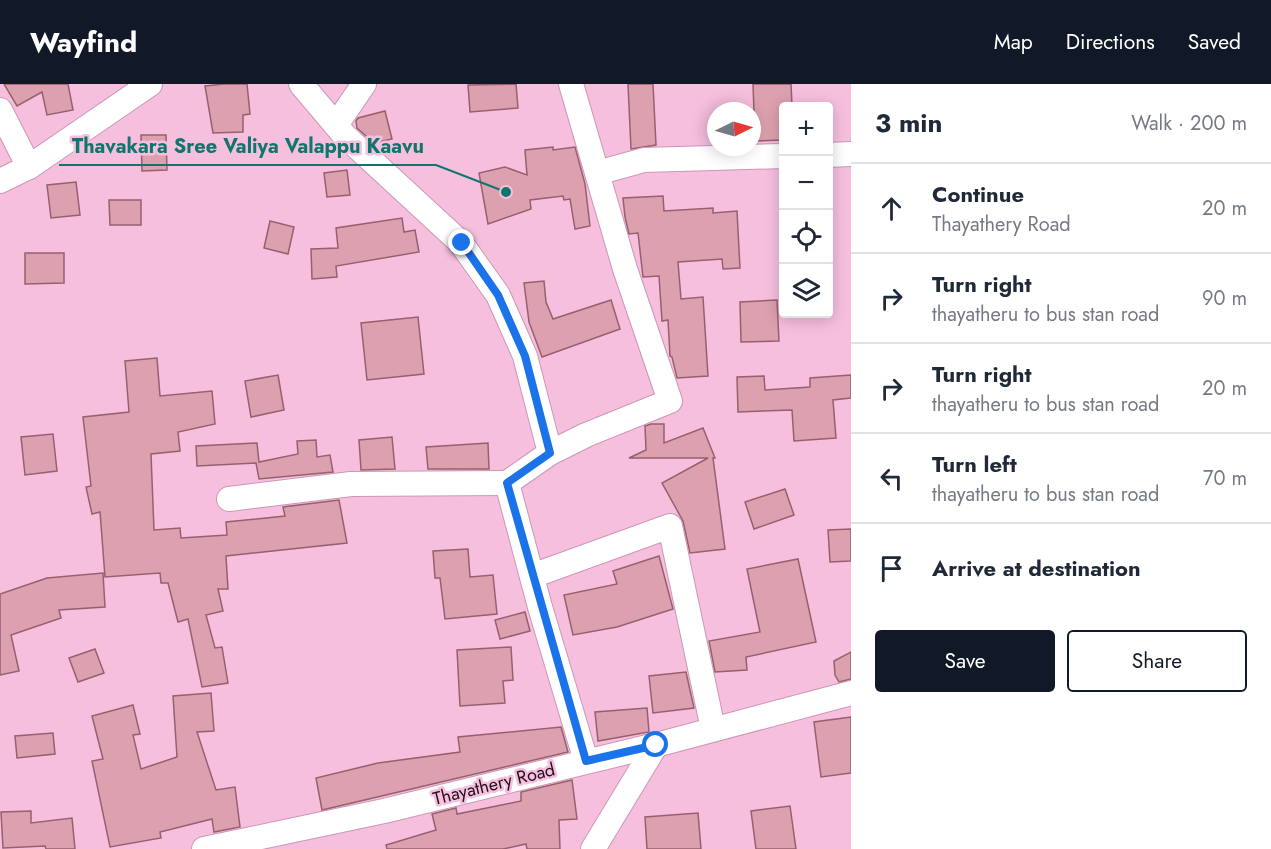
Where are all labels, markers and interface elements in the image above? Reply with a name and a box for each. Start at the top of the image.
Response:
text: Wayfind [30,22,137,63]
text: Map [994,27,1033,57]
text: Directions [1066,27,1155,57]
text: Saved [1188,27,1241,57]
north arrow [707,102,761,156]
map controls [779,102,833,318]
button: + [779,102,833,156]
text: 3 min [875,104,942,142]
text: Walk · 200 m [1131,109,1247,138]
callout: Thavakara Sree Valiya Valappu Kaavu [59,127,436,165]
text: Thavakara Sree Valiya Valappu Kaavu [72,132,424,161]
button: − [779,156,833,210]
text: Continue [932,178,1024,210]
icon: ahead [875,192,908,225]
text: 20 m [1202,194,1247,223]
button: locate [779,210,833,264]
text: Thayathery Road [932,210,1071,239]
route end [448,229,474,255]
button: layers [779,264,833,318]
text: Turn right [932,268,1032,300]
icon: right [875,282,908,315]
text: 90 m [1202,284,1247,313]
text: thayatheru to bus stan road [932,300,1159,329]
text: Turn right [932,358,1032,390]
icon: right [875,372,908,405]
text: 20 m [1202,374,1247,403]
text: thayatheru to bus stan road [932,390,1159,419]
text: Turn left [932,448,1017,480]
icon: left [875,462,908,495]
text: 70 m [1203,464,1247,493]
text: thayatheru to bus stan road [932,480,1159,509]
icon: arrive [875,552,908,585]
text: Arrive at destination [932,552,1141,584]
button: Save [875,630,1055,692]
button: Share [1067,630,1247,692]
route start [642,731,668,757]
street label: Thayathery Road [430,756,558,812]

